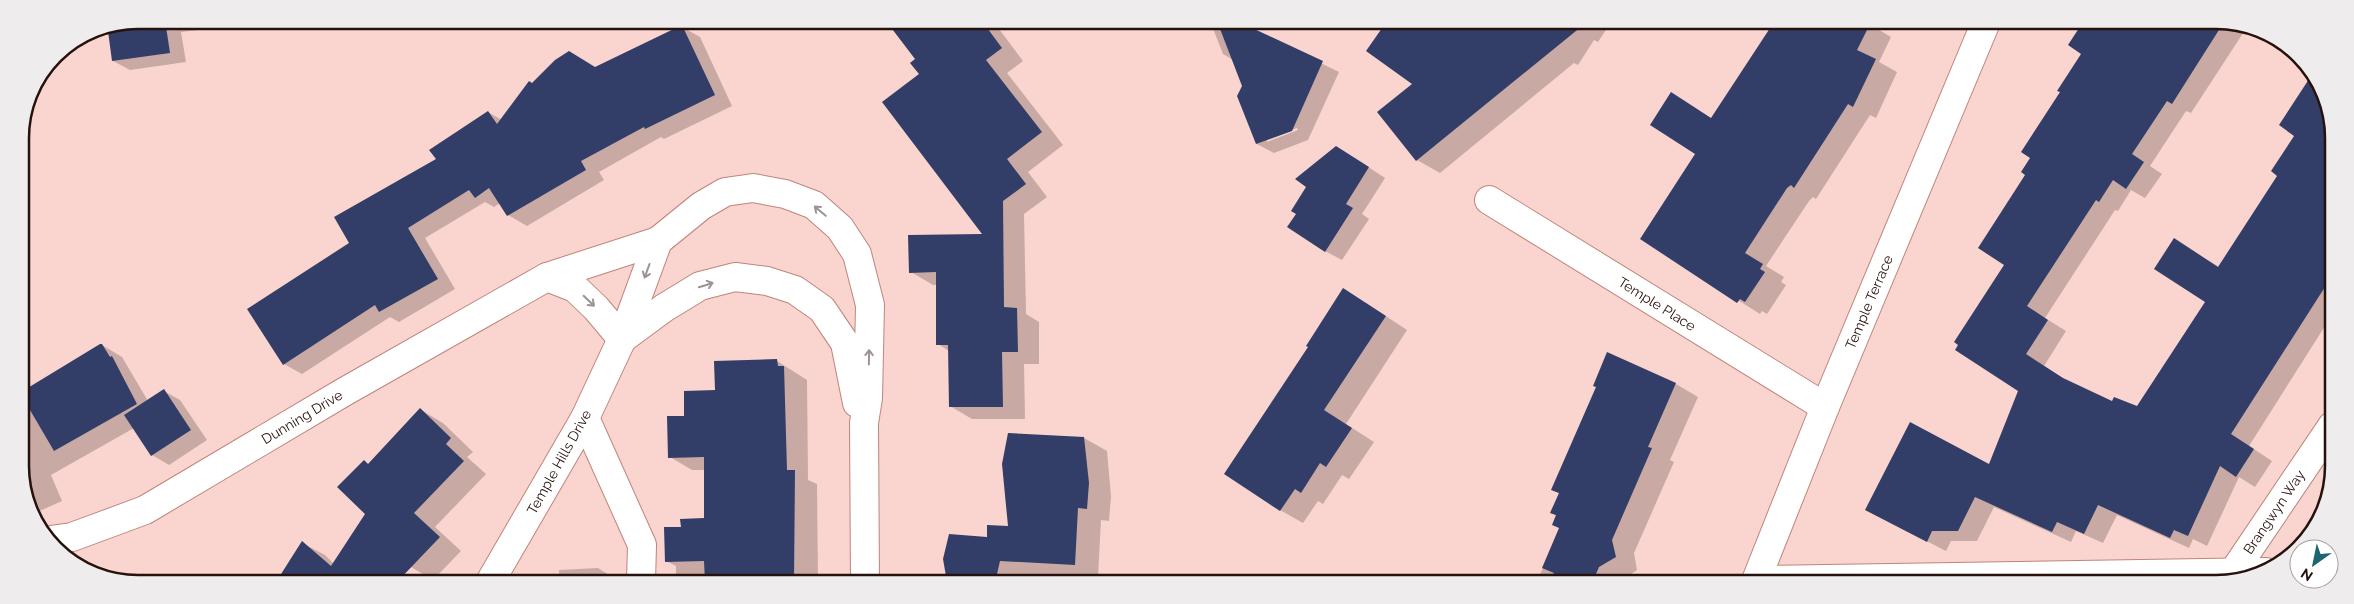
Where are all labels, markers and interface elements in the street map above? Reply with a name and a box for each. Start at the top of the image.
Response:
one-way arrow [814,205,827,216]
street label: Temple Terrace [1842,253,1896,351]
one-way arrow [642,262,651,278]
street label: Temple Place [1615,274,1699,334]
one-way arrow [698,280,714,290]
one-way arrow [582,295,595,307]
one-way arrow [864,350,874,366]
street label: Dunning Drive [259,387,345,447]
street label: Temple Hills Drive [524,407,594,517]
street label: Brangwyn Way [2240,467,2308,557]
north arrow [2289,539,2339,589]
text: N [2298,565,2316,585]

